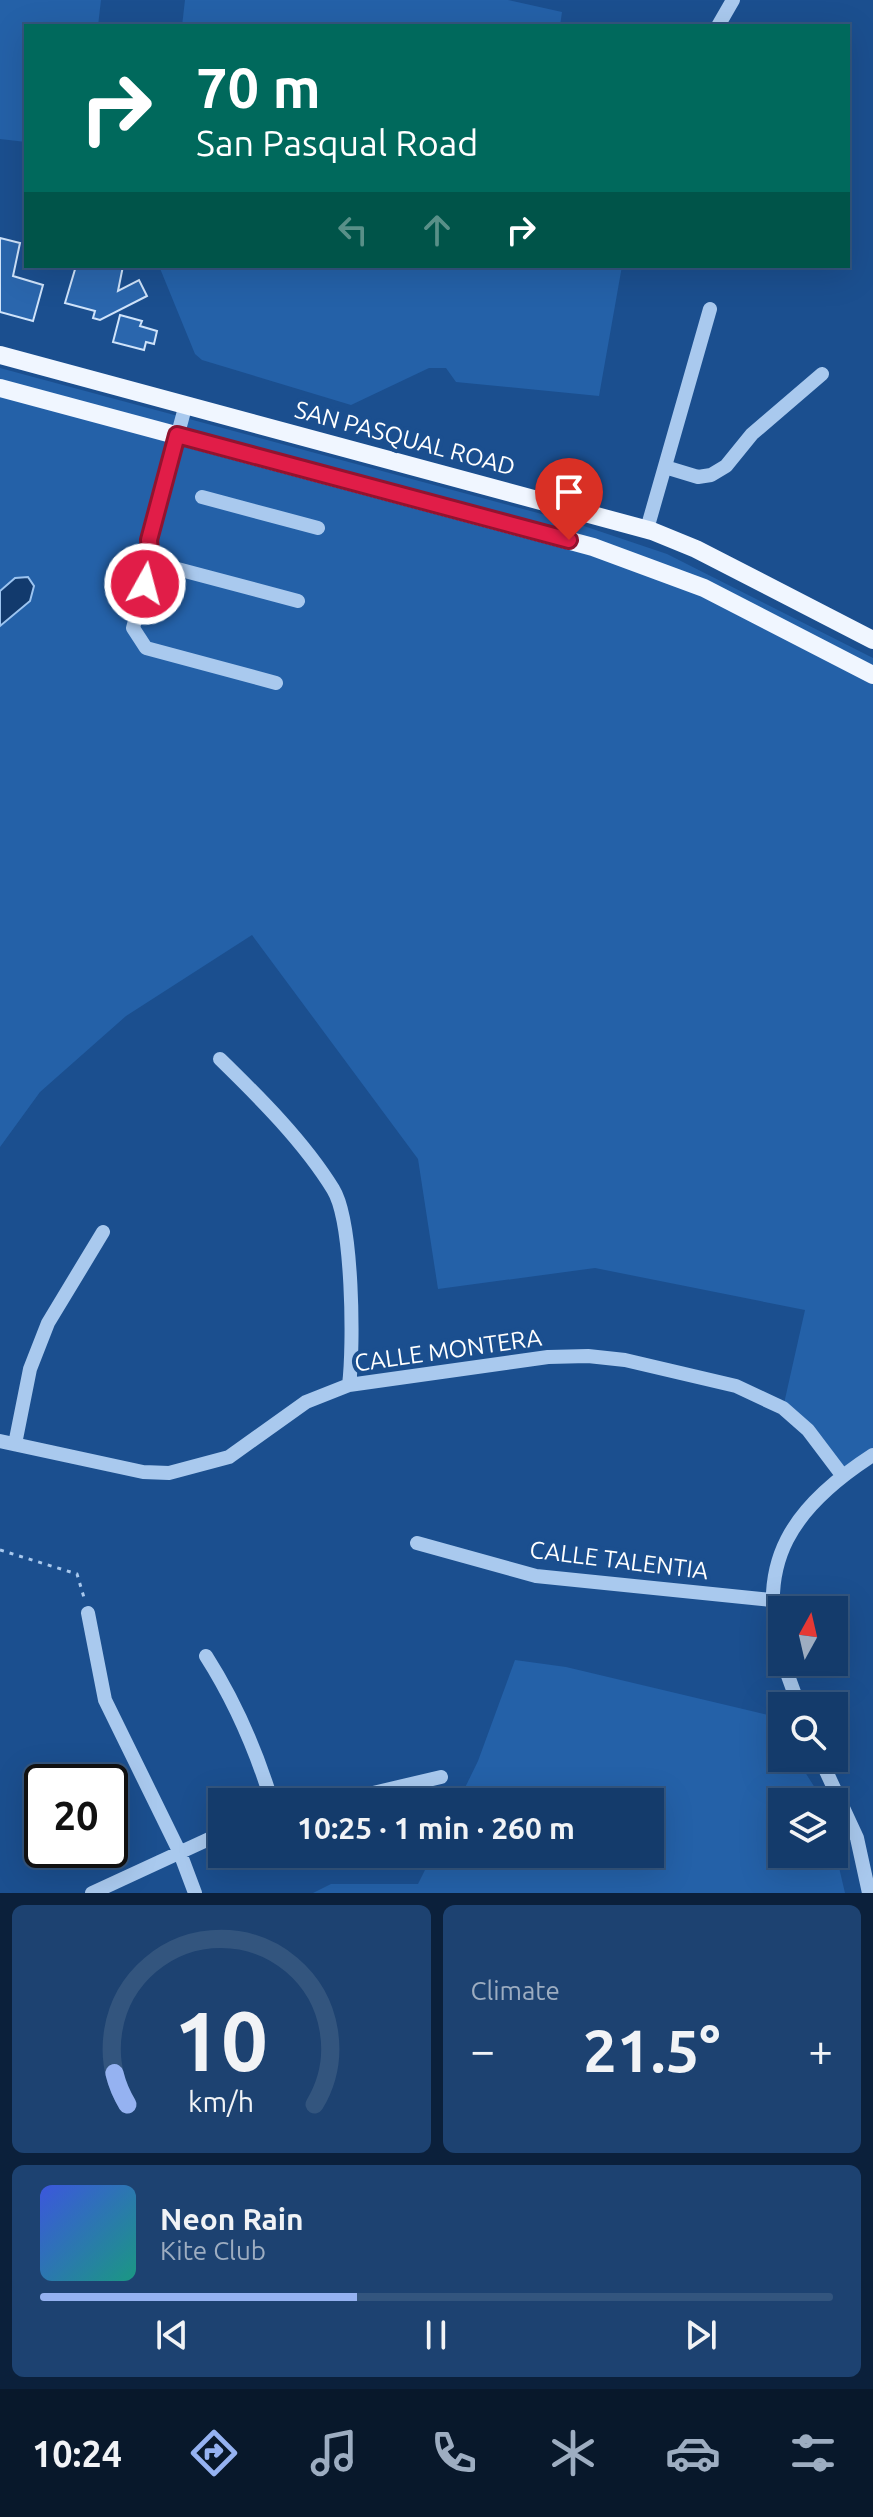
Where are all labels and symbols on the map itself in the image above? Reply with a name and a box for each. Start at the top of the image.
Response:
street label: SAN PASQUAL ROAD [292,396,518,480]
pin [535,458,603,540]
position arrow [103,542,187,626]
street label: CALLE MONTERA [353,1323,544,1377]
street label: CALLE TALENTIA [528,1536,710,1584]
north arrow [768,1596,848,1676]
speed limit sign: 20 [24,1764,128,1868]

